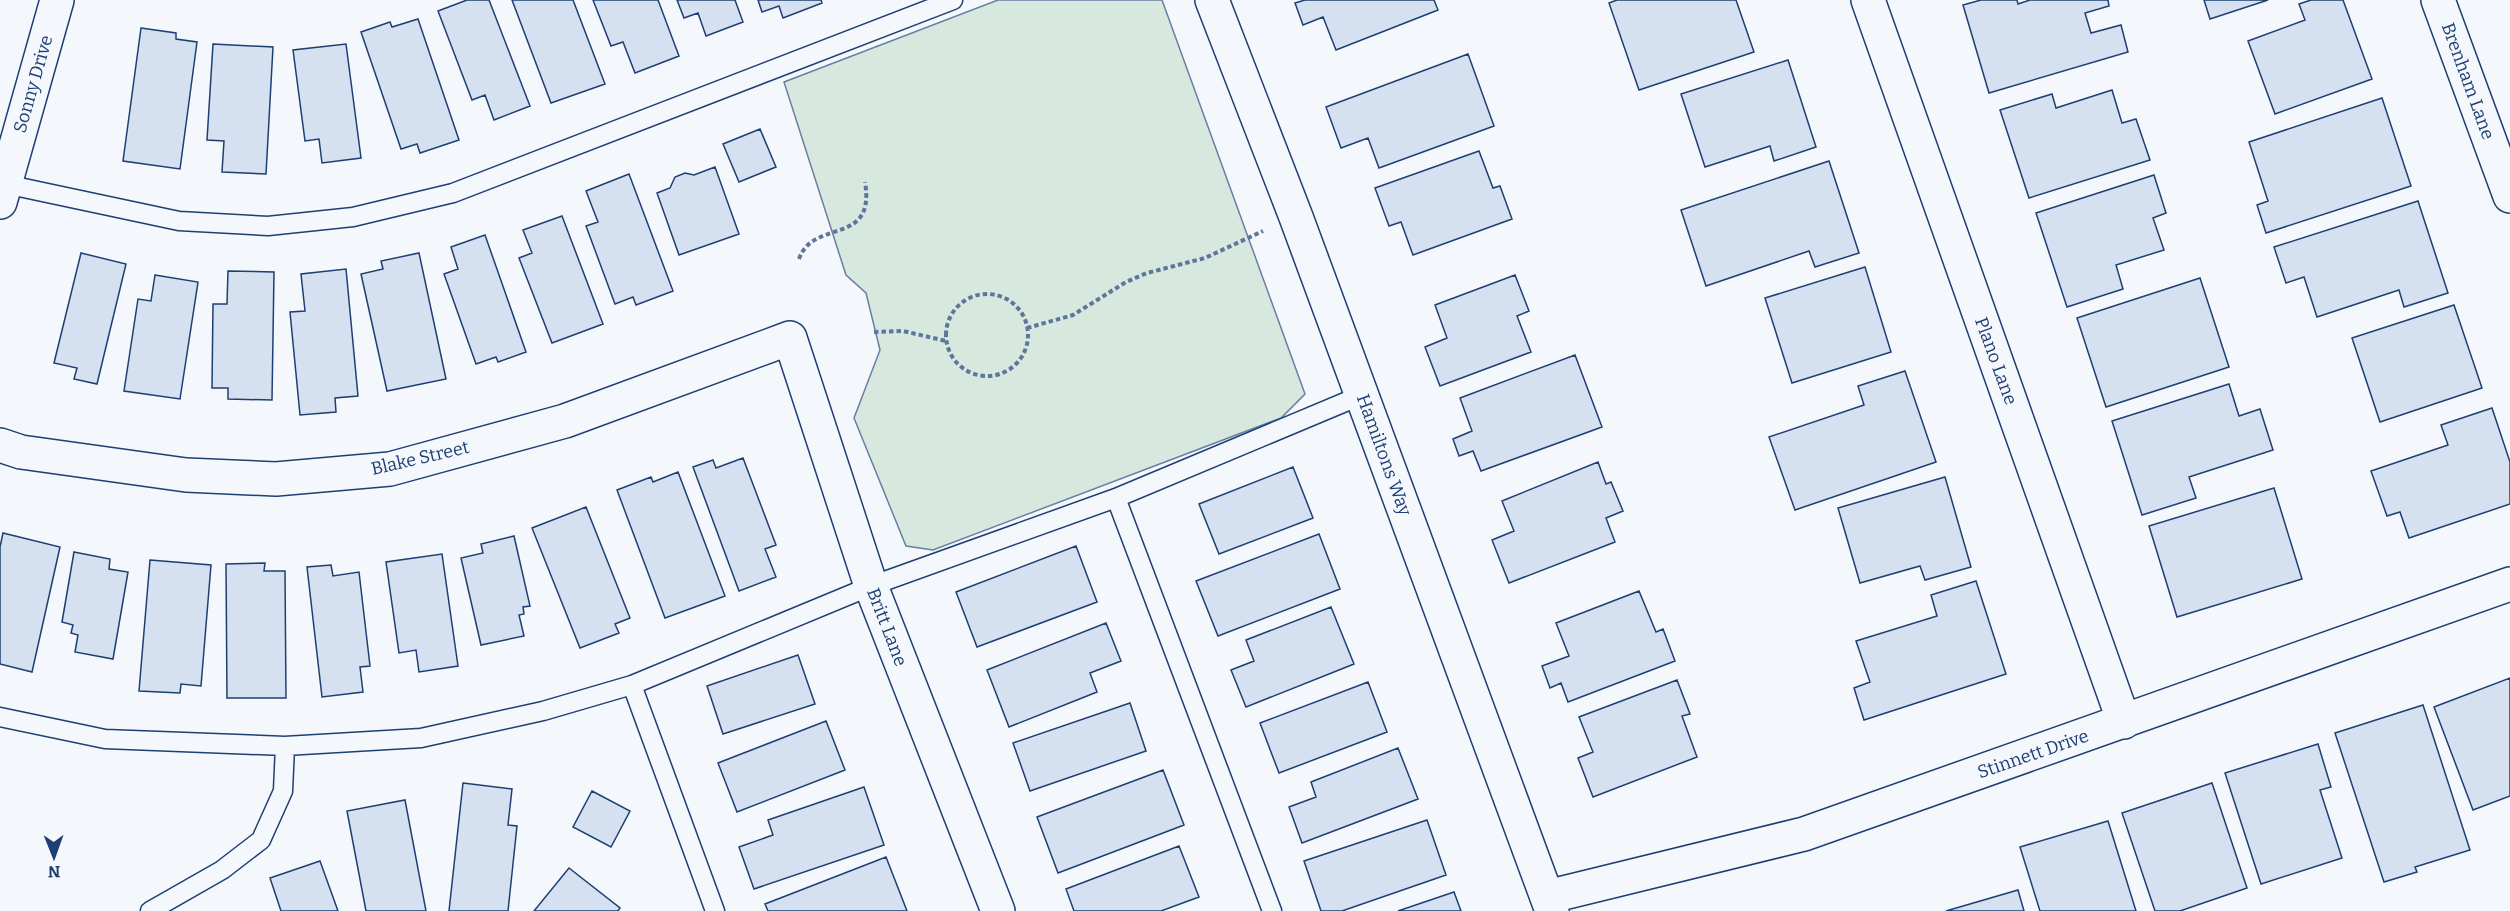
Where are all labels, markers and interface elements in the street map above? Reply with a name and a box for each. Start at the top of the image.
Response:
street label: Brenham Lane [2437,20,2499,142]
street label: Sonny Drive [9,33,57,135]
street label: Plano Lane [1970,314,2022,408]
street label: Hamiltons Way [1352,391,1416,519]
street label: Blake Street [369,436,472,480]
street label: Britt Lane [862,585,912,669]
street label: Stinnett Drive [1975,725,2091,783]
north arrow [24,827,84,887]
text: N [48,862,61,881]

